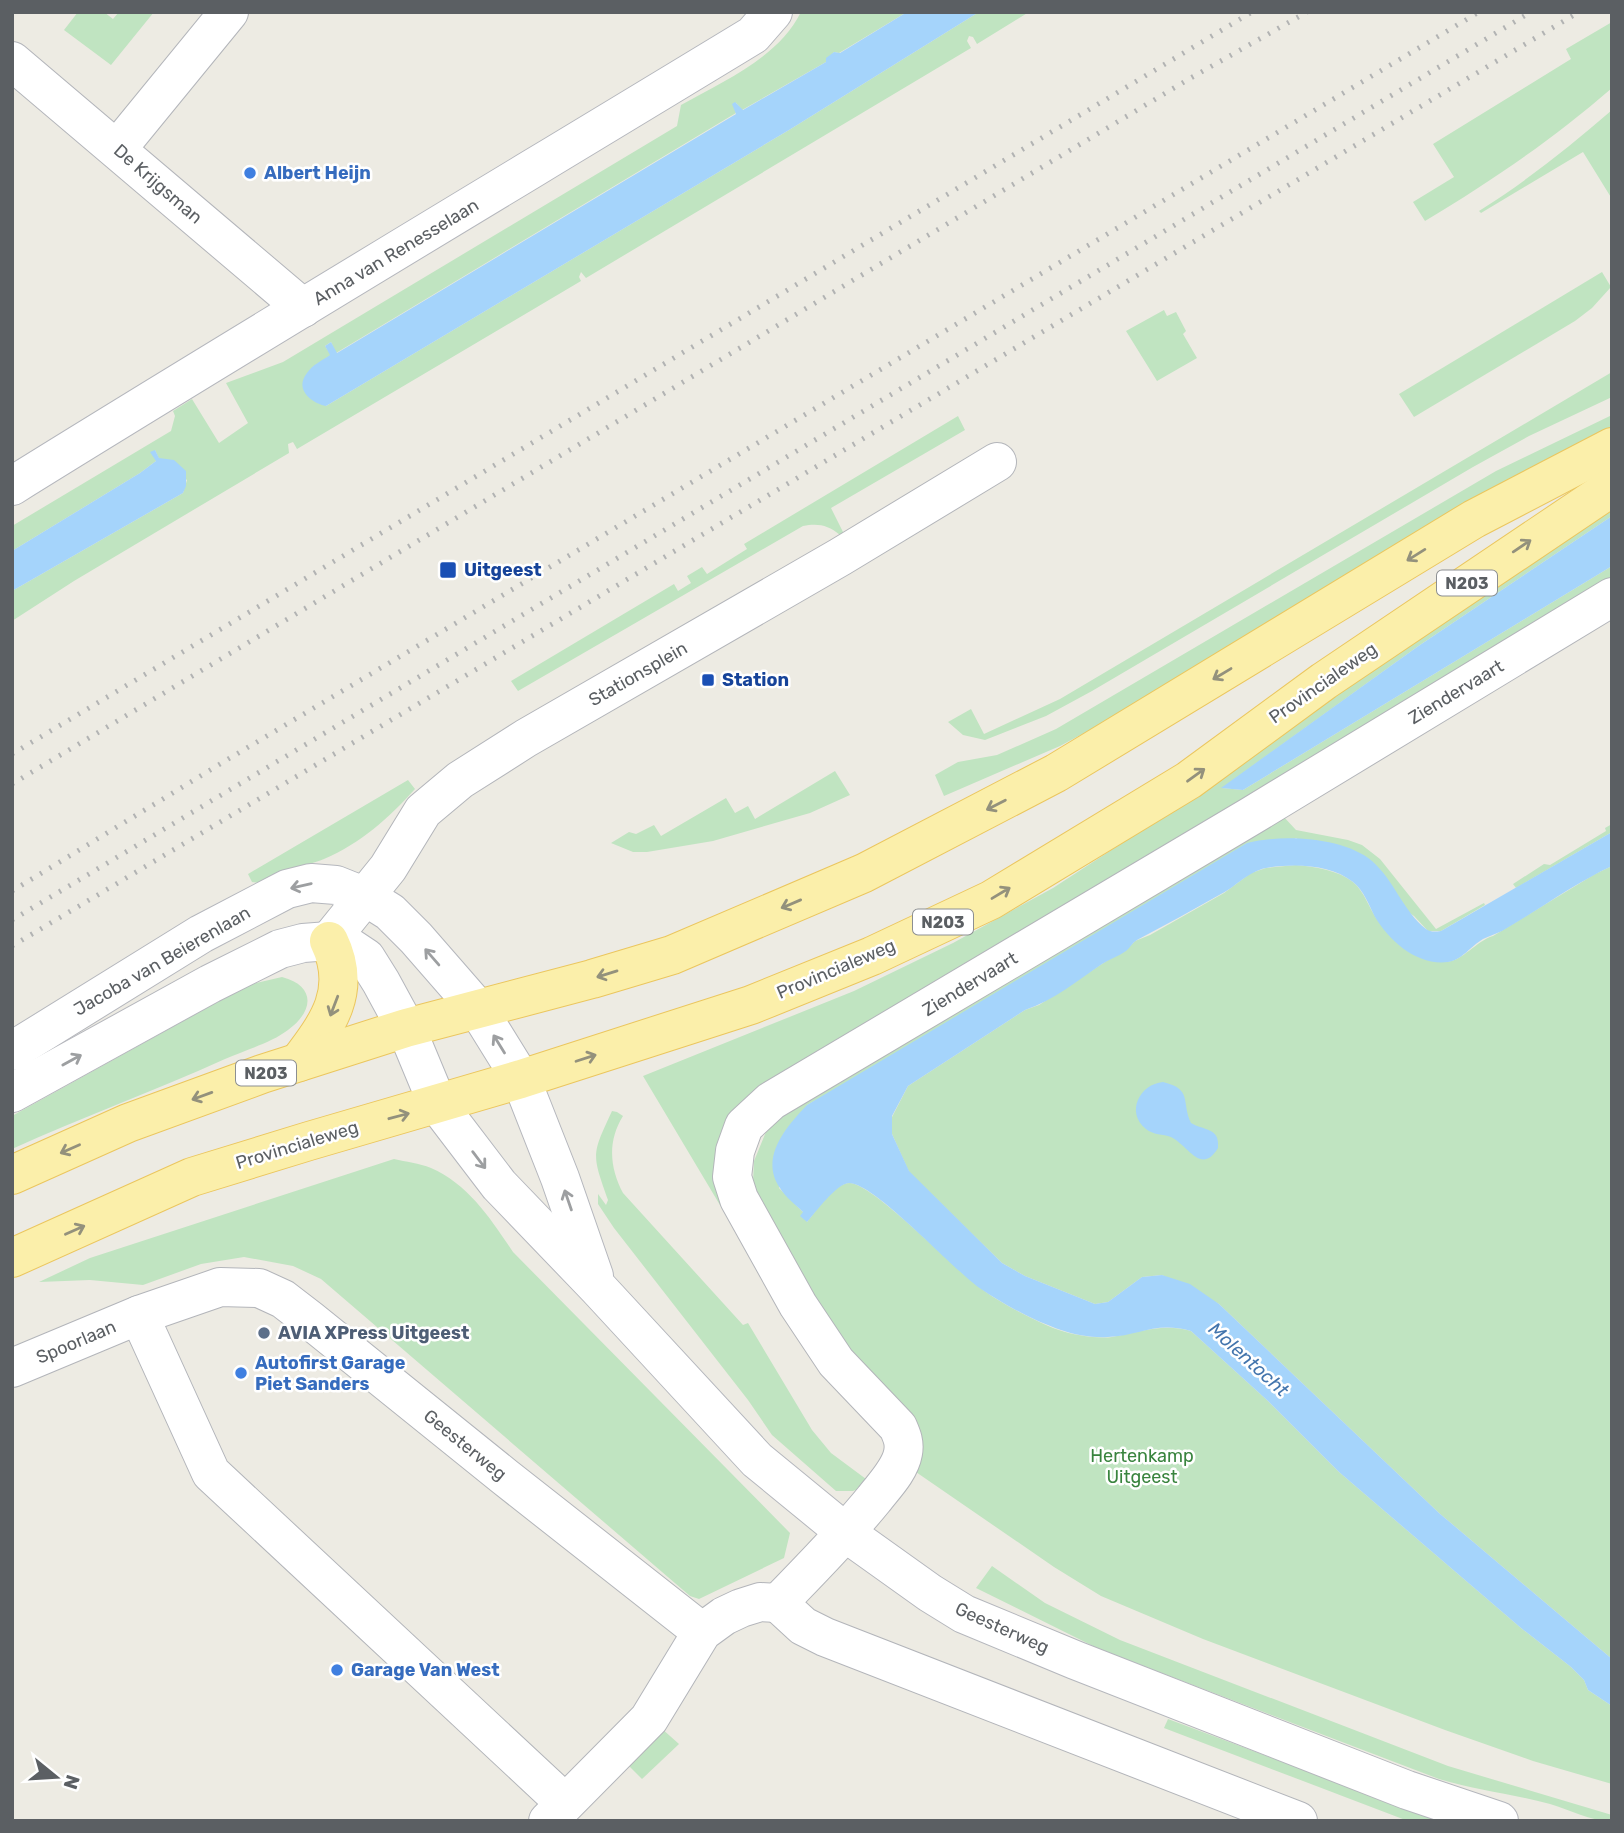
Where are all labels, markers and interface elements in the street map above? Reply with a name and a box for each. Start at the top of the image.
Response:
street label: De Krijgsman [109,140,207,228]
place label: Albert Heijn [264,162,371,184]
marker: Albert Heijn [242,165,258,181]
street label: Anna van Renesselaan [309,194,483,310]
one-way arrow [1512,539,1531,553]
one-way arrow [1406,548,1426,562]
place label: Uitgeest [464,559,542,581]
marker: Uitgeest [438,560,458,580]
road number: N203 [1437,570,1497,596]
street label: Stationsplein [585,637,691,711]
street label: Provincialeweg [1265,638,1381,728]
street label: Ziendervaart [1404,655,1508,729]
one-way arrow [1212,667,1232,681]
place label: Station [722,669,789,691]
marker: Station [700,672,716,688]
one-way arrow [1186,768,1205,782]
one-way arrow [986,798,1007,812]
one-way arrow [290,880,313,893]
one-way arrow [991,886,1011,900]
one-way arrow [781,898,803,911]
street label: Jacoba van Beierenlaan [70,901,254,1021]
road number: N203 [913,910,973,934]
street label: Provincialeweg [773,934,899,1004]
street label: Ziendervaart [918,947,1022,1021]
one-way arrow [424,948,440,966]
one-way arrow [596,969,618,982]
one-way arrow [326,994,339,1016]
one-way arrow [491,1035,506,1054]
one-way arrow [575,1051,597,1064]
one-way arrow [61,1052,81,1066]
road number: N203 [236,1060,296,1086]
one-way arrow [191,1091,213,1103]
one-way arrow [387,1109,410,1122]
street label: Provincialeweg [233,1116,361,1174]
one-way arrow [60,1143,81,1156]
one-way arrow [472,1150,487,1168]
one-way arrow [561,1189,574,1211]
one-way arrow [63,1223,85,1236]
street label: Spoorlaan [33,1315,119,1369]
water label: Molentocht [1204,1317,1294,1402]
place label: AVIA XPress Uitgeest [278,1322,469,1344]
marker: AVIA XPress Uitgeest [256,1325,272,1341]
place label: Autofirst Garage Piet Sanders [255,1352,406,1395]
marker: Autofirst Garage Piet Sanders [233,1365,249,1381]
street label: Geesterweg [419,1405,511,1485]
park label: Hertenkamp Uitgeest [1090,1445,1194,1488]
street label: Geesterweg [952,1597,1052,1659]
place label: Garage Van West [351,1659,500,1681]
marker: Garage Van West [329,1662,345,1678]
north arrow [21,1742,91,1812]
text: N [59,1772,85,1792]

